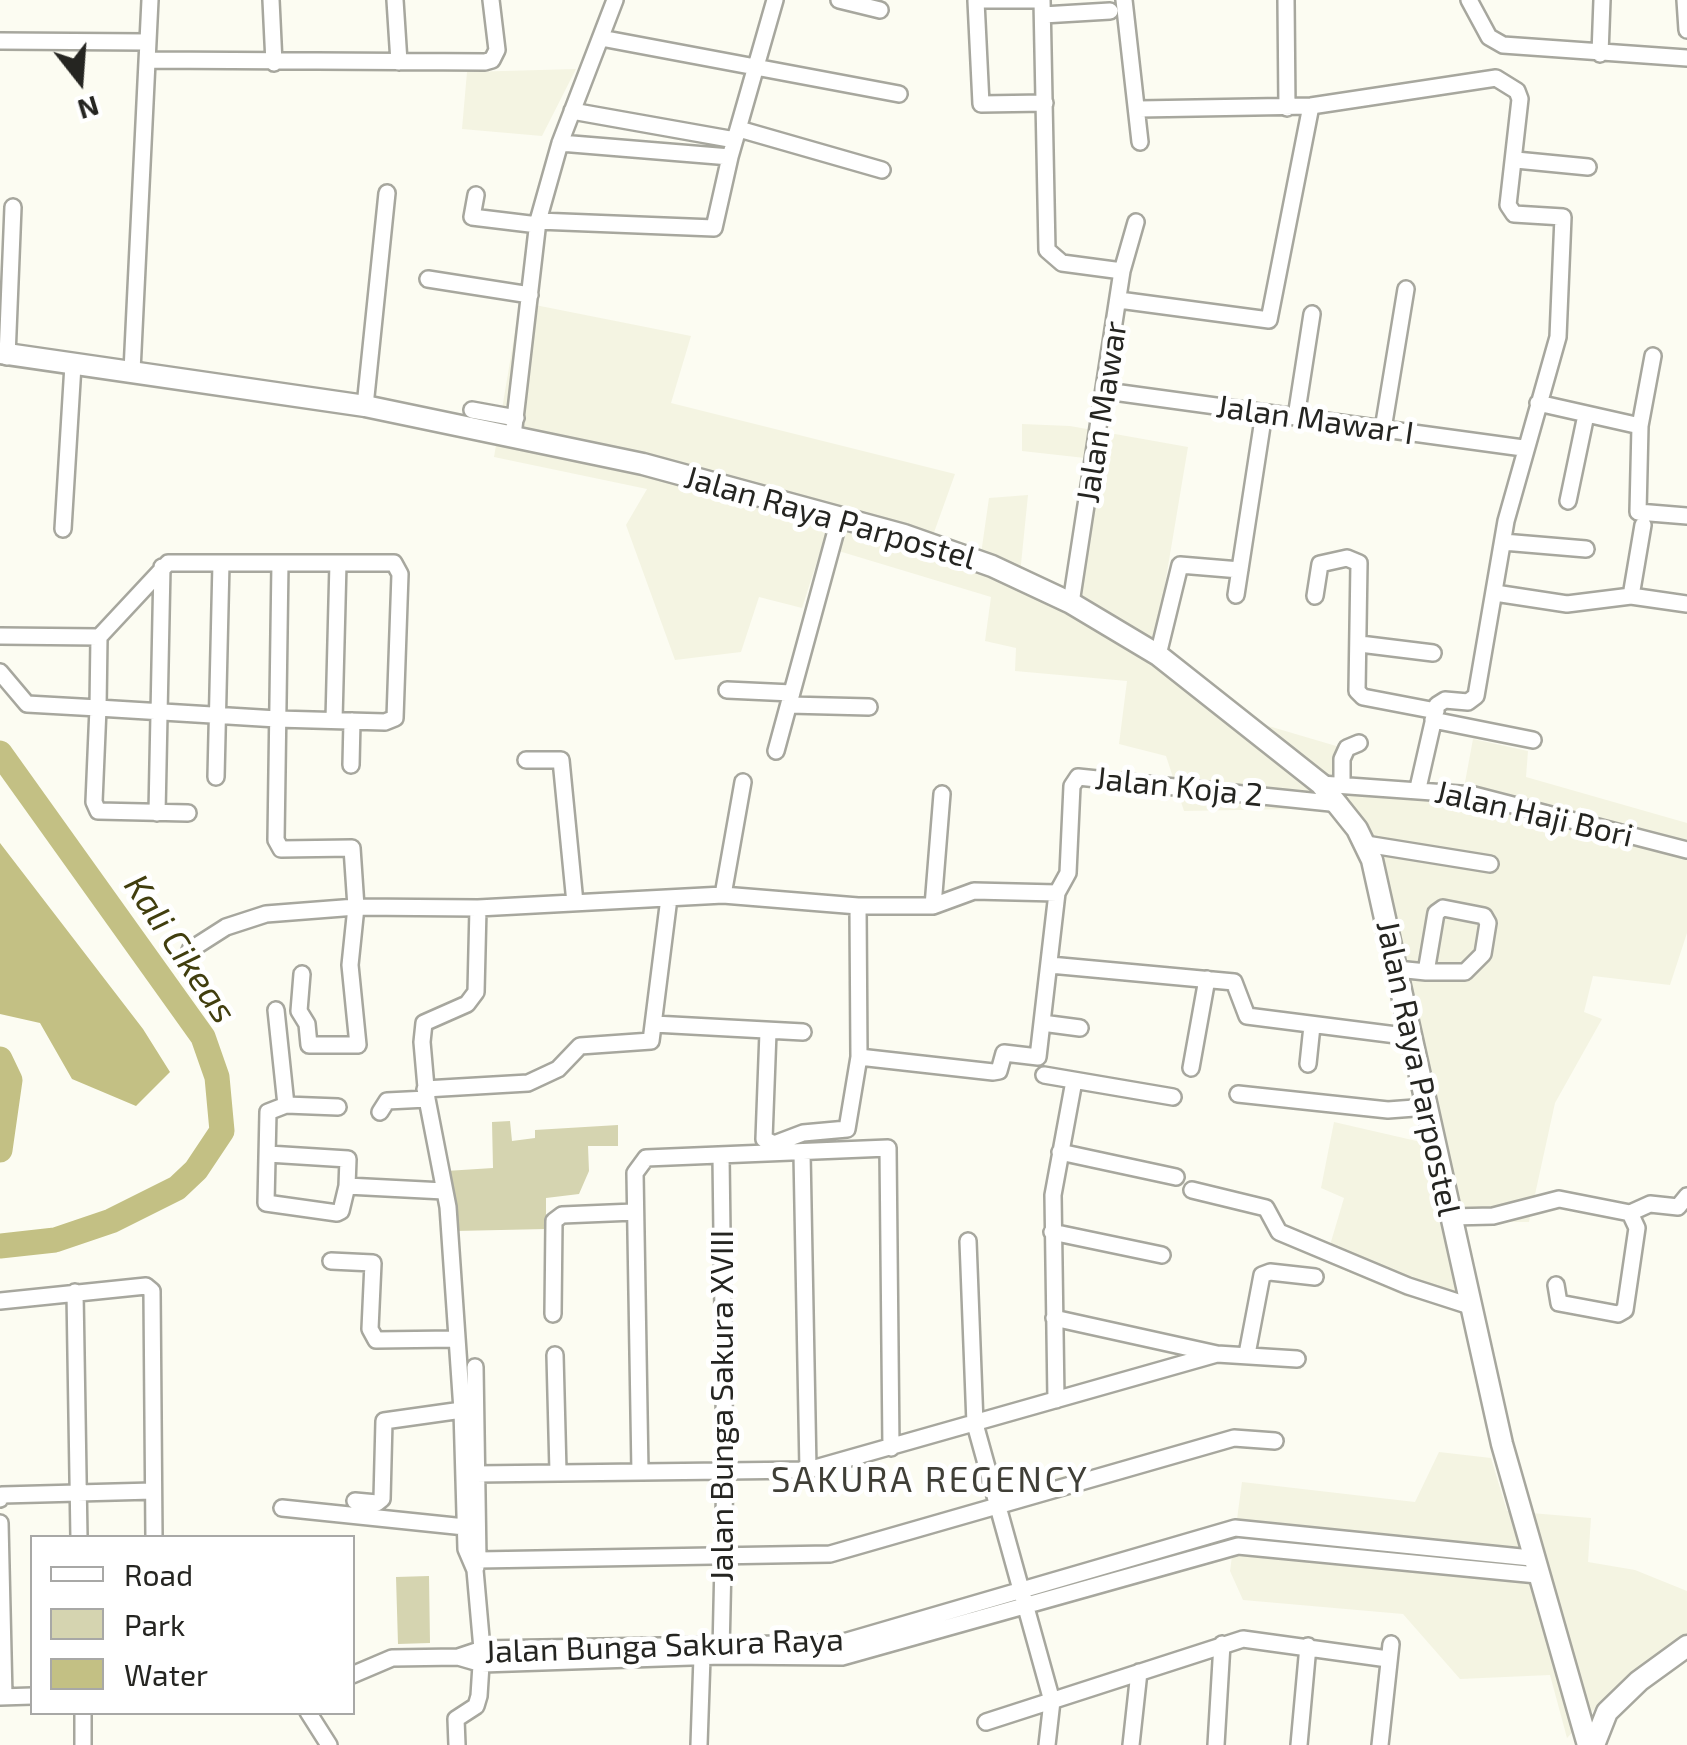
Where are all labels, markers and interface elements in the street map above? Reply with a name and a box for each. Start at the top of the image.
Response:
north arrow [30,30,130,130]
text: N [74,89,103,128]
street label: Jalan Mawar [1069,318,1135,506]
street label: Jalan Mawar I [1214,387,1416,453]
street label: Jalan Raya Parpostel [680,458,980,578]
street label: Jalan Koja 2 [1093,759,1265,815]
street label: Jalan Haji Bori [1431,773,1637,855]
water label: Kali Cikeas [115,867,245,1031]
street label: Jalan Raya Parpostel [1368,917,1468,1219]
street label: Jalan Bunga Sakura XVIII [703,1230,741,1582]
district label: SAKURA REGENCY [771,1459,1089,1501]
legend [30,1535,355,1715]
text: Road [124,1556,193,1592]
text: Park [124,1606,185,1642]
street label: Jalan Bunga Sakura Raya [484,1621,844,1671]
text: Water [124,1656,208,1692]

